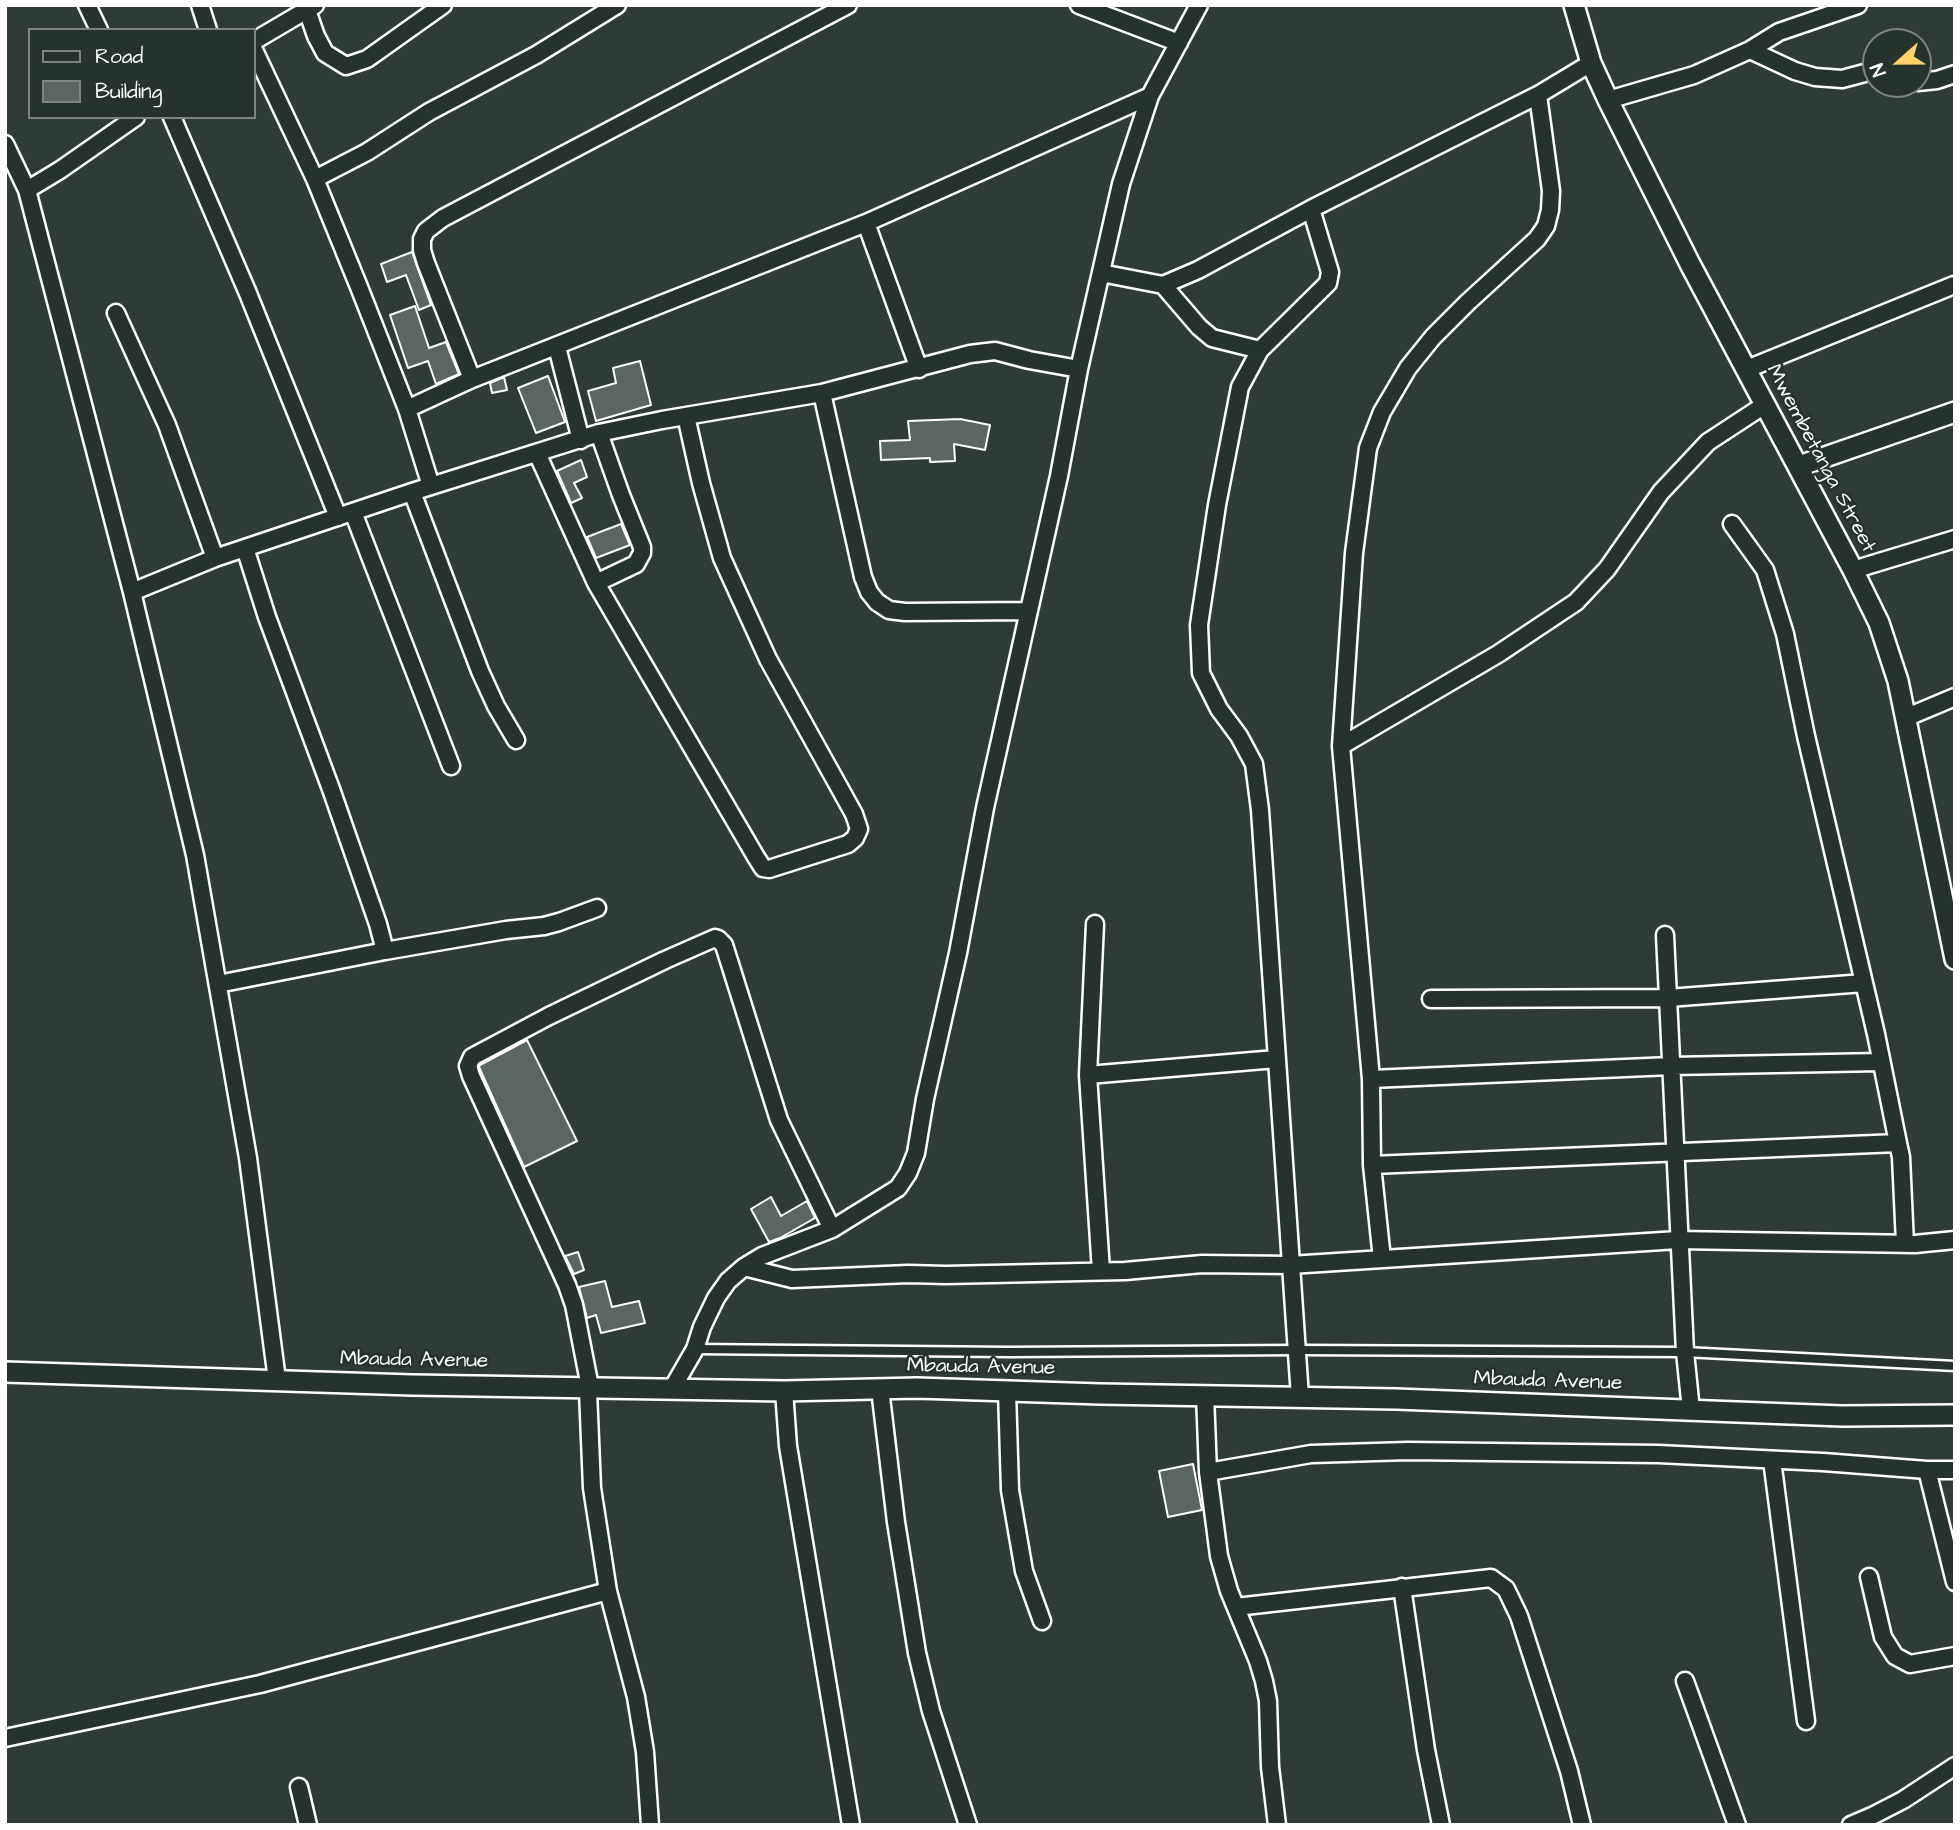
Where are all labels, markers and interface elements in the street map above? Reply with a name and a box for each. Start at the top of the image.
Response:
legend [28,28,256,119]
north arrow [1862,28,1932,98]
text: Road [95,42,143,71]
text: N [1864,60,1894,80]
text: Building [95,77,162,106]
street label: Mwembetanga Street [1760,361,1880,557]
street label: Mbauda Avenue [339,1347,489,1375]
street label: Mbauda Avenue [906,1354,1056,1382]
street label: Mbauda Avenue [1473,1367,1623,1397]

